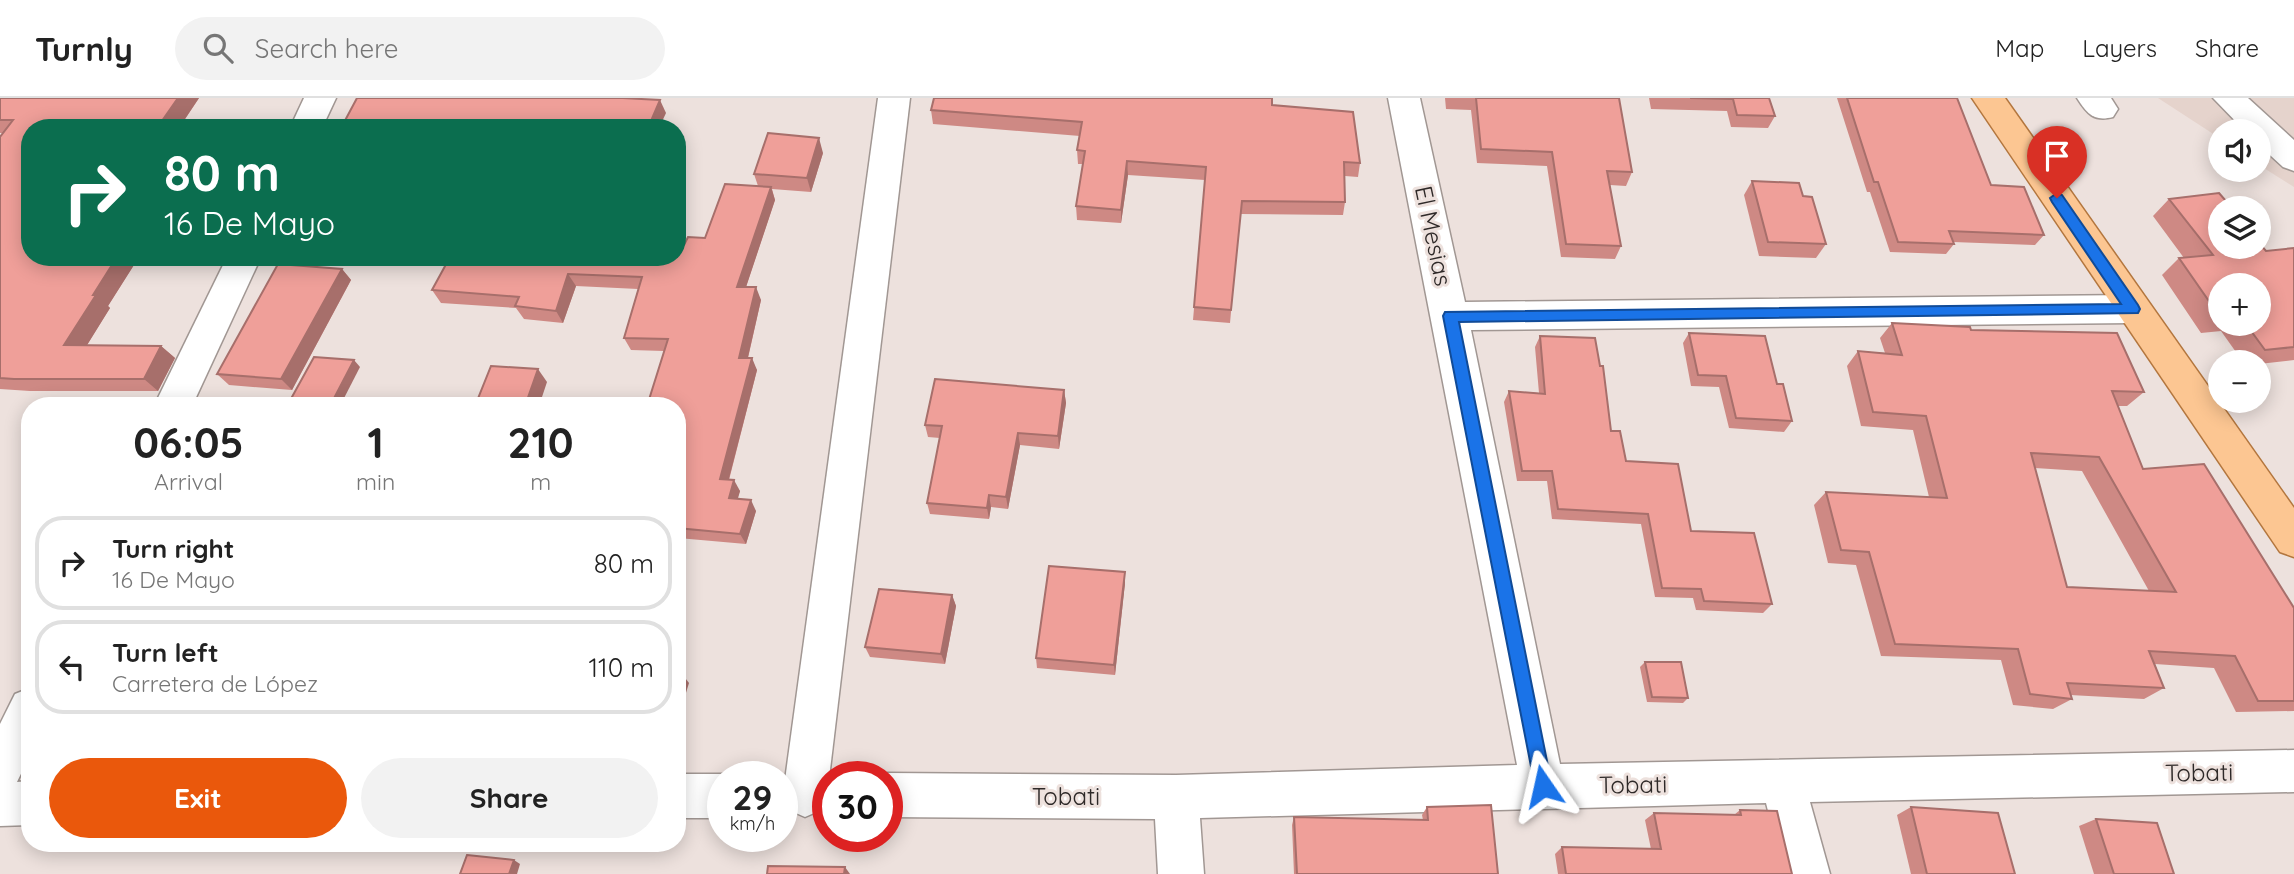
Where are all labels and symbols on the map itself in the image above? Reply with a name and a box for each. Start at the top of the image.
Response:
pin [2027,126,2087,198]
street label: El Mesias [1409,183,1459,288]
position arrow [1506,749,1580,823]
street label: Tobati [2164,756,2233,788]
speed limit sign: 30 [812,761,903,852]
street label: Tobati [1598,768,1667,800]
street label: Tobati [1032,781,1100,811]

